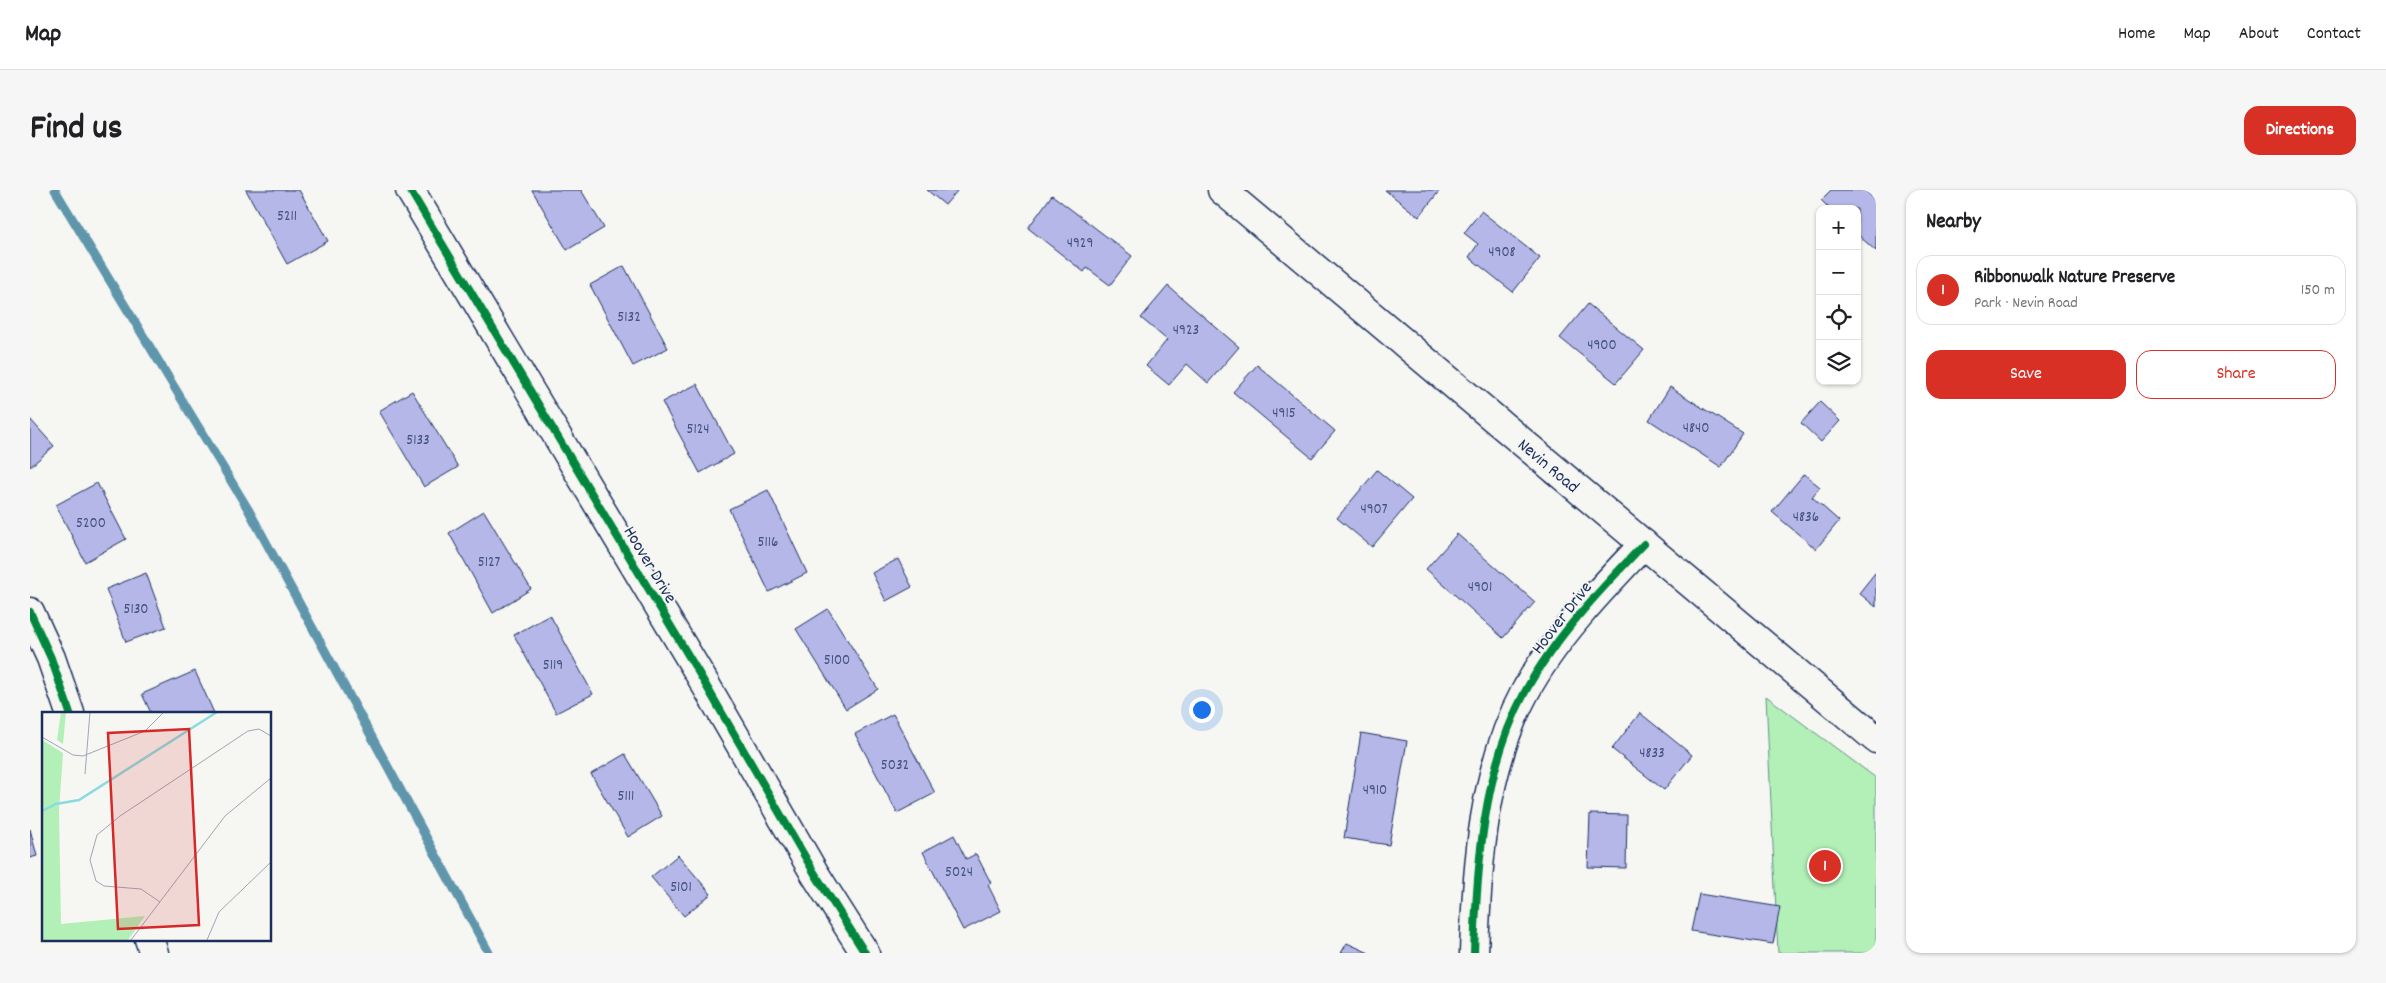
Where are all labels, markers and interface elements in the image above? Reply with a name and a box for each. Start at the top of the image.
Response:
text: Map [25,18,61,52]
text: Home [2118,22,2155,47]
text: Map [2183,22,2211,47]
text: About [2239,22,2279,47]
text: Contact [2307,22,2361,47]
text: Find us [30,105,122,155]
button: Directions [2244,106,2356,155]
map controls [1816,205,1861,385]
button: + [1816,205,1861,250]
house number: 5211 [277,206,297,228]
text: Nearby [1926,208,1981,238]
house number: 4929 [1067,233,1093,255]
house number: 4908 [1488,242,1516,264]
button: − [1816,250,1861,295]
text: Ribbonwalk Nature Preserve [1974,265,2175,292]
text: 1 [1941,279,1945,302]
text: 150 m [2301,279,2335,302]
text: Park · Nevin Road [1974,292,2078,315]
button: locate [1816,295,1861,340]
house number: 5132 [617,307,641,329]
house number: 4923 [1173,320,1199,342]
house number: 4900 [1587,335,1617,357]
button: layers [1816,340,1861,385]
button: Save [1926,350,2126,399]
button: Share [2136,350,2336,399]
house number: 4915 [1272,403,1296,425]
house number: 4840 [1683,418,1709,440]
house number: 5124 [686,419,710,441]
house number: 5133 [406,430,430,452]
street label: Nevin Road [1511,434,1584,500]
house number: 4907 [1360,499,1388,521]
house number: 4836 [1793,507,1819,529]
house number: 5200 [76,513,106,535]
street label: Hoover Drive [616,522,682,609]
house number: 5116 [758,532,778,554]
house number: 5127 [478,552,501,574]
house number: 4901 [1468,577,1492,599]
street label: Hoover Drive [1527,577,1599,660]
house number: 5130 [123,599,149,621]
house number: 5100 [824,650,850,672]
house number: 5119 [543,655,563,677]
your location [1189,697,1215,723]
inset map [42,712,271,940]
house number: 4833 [1639,743,1665,765]
house number: 5032 [881,755,909,777]
house number: 4910 [1363,780,1387,802]
house number: 5111 [618,786,634,808]
pin: 1 [1809,847,1841,885]
house number: 5024 [945,862,973,884]
house number: 5101 [670,877,692,899]

